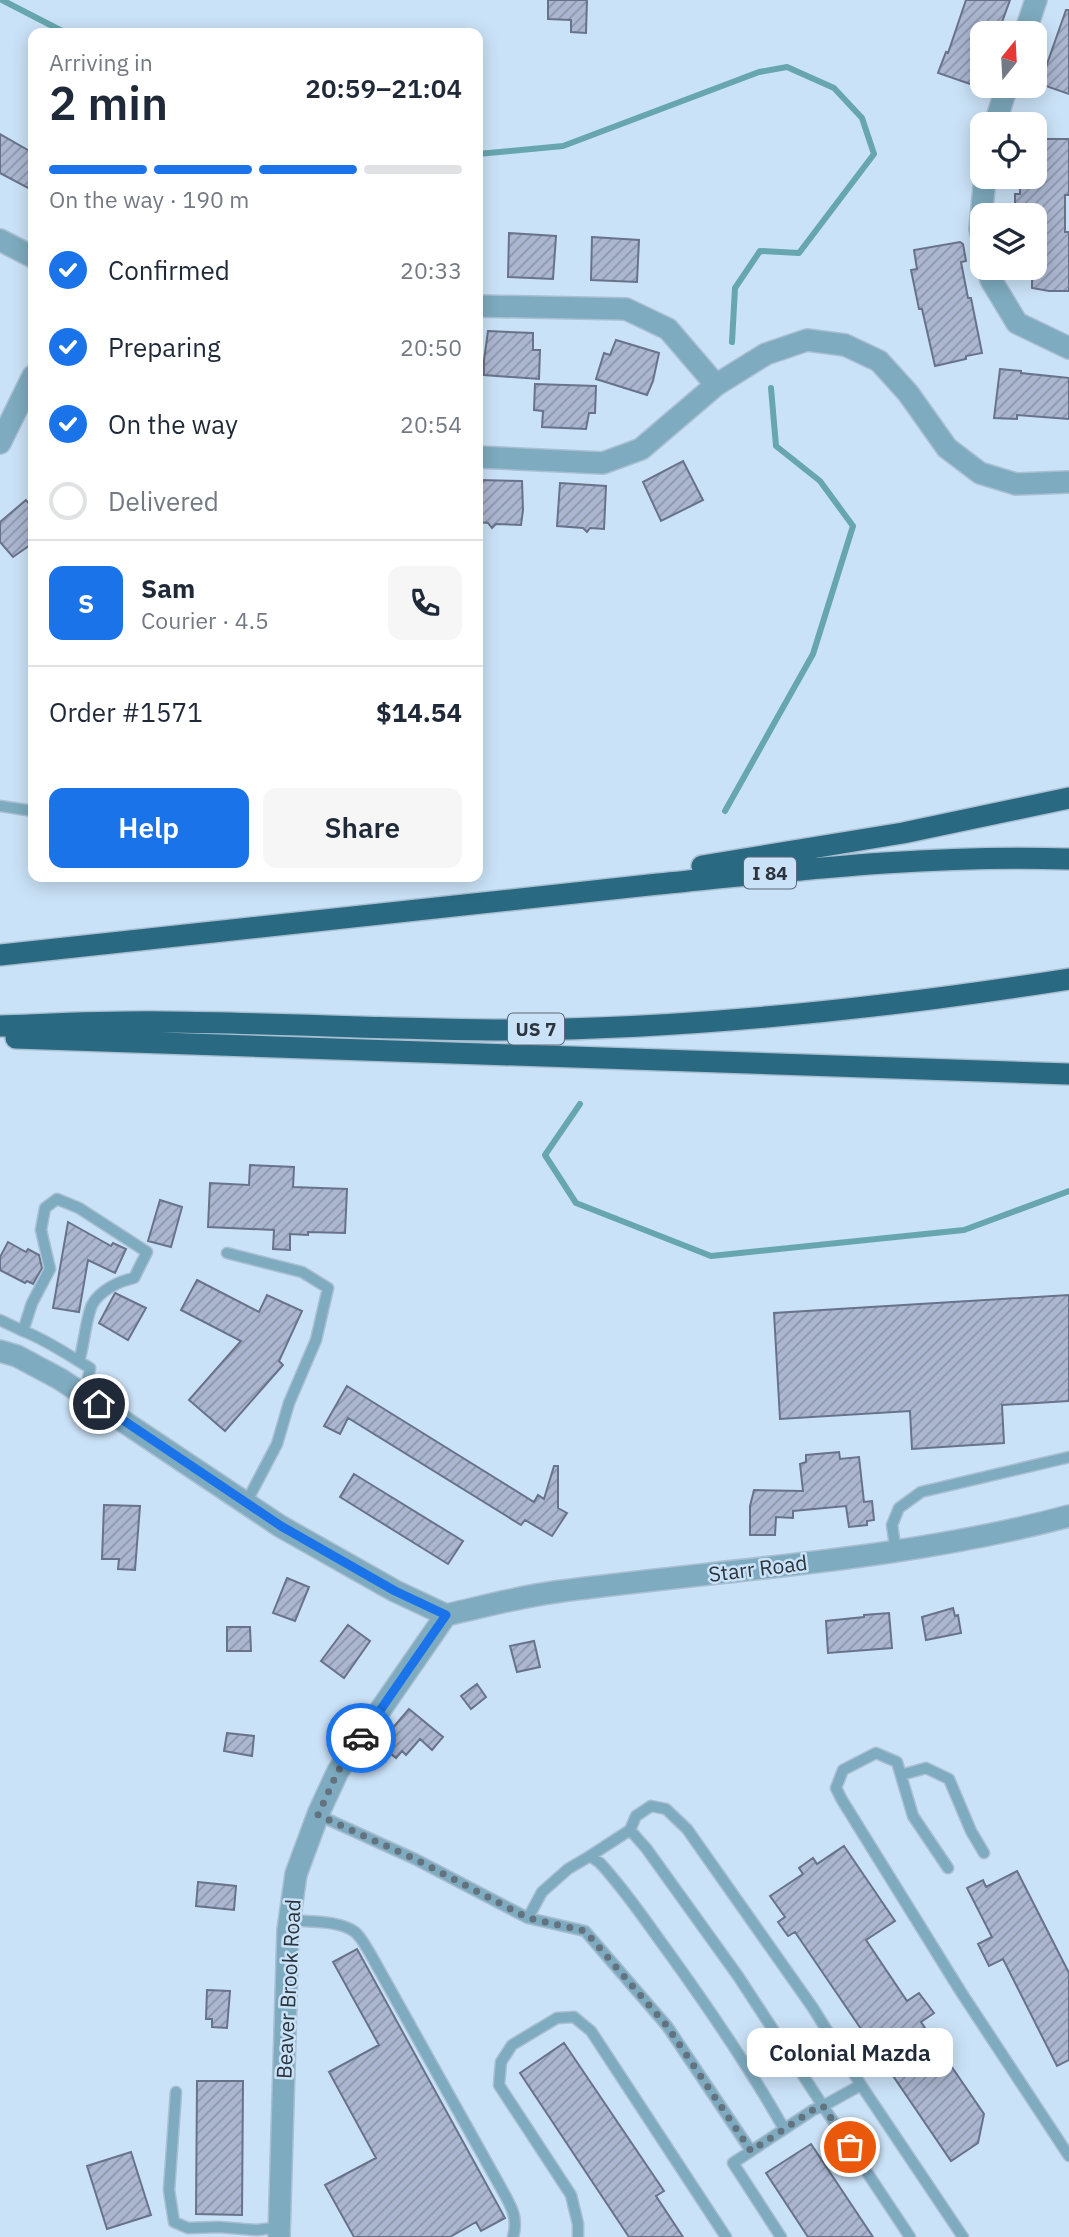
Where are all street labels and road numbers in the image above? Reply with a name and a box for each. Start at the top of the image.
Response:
road number: I 84 [744,858,796,888]
road number: US 7 [508,1014,564,1044]
street label: Starr Road [707,1548,809,1588]
street label: Beaver Brook Road [269,1898,307,2079]

